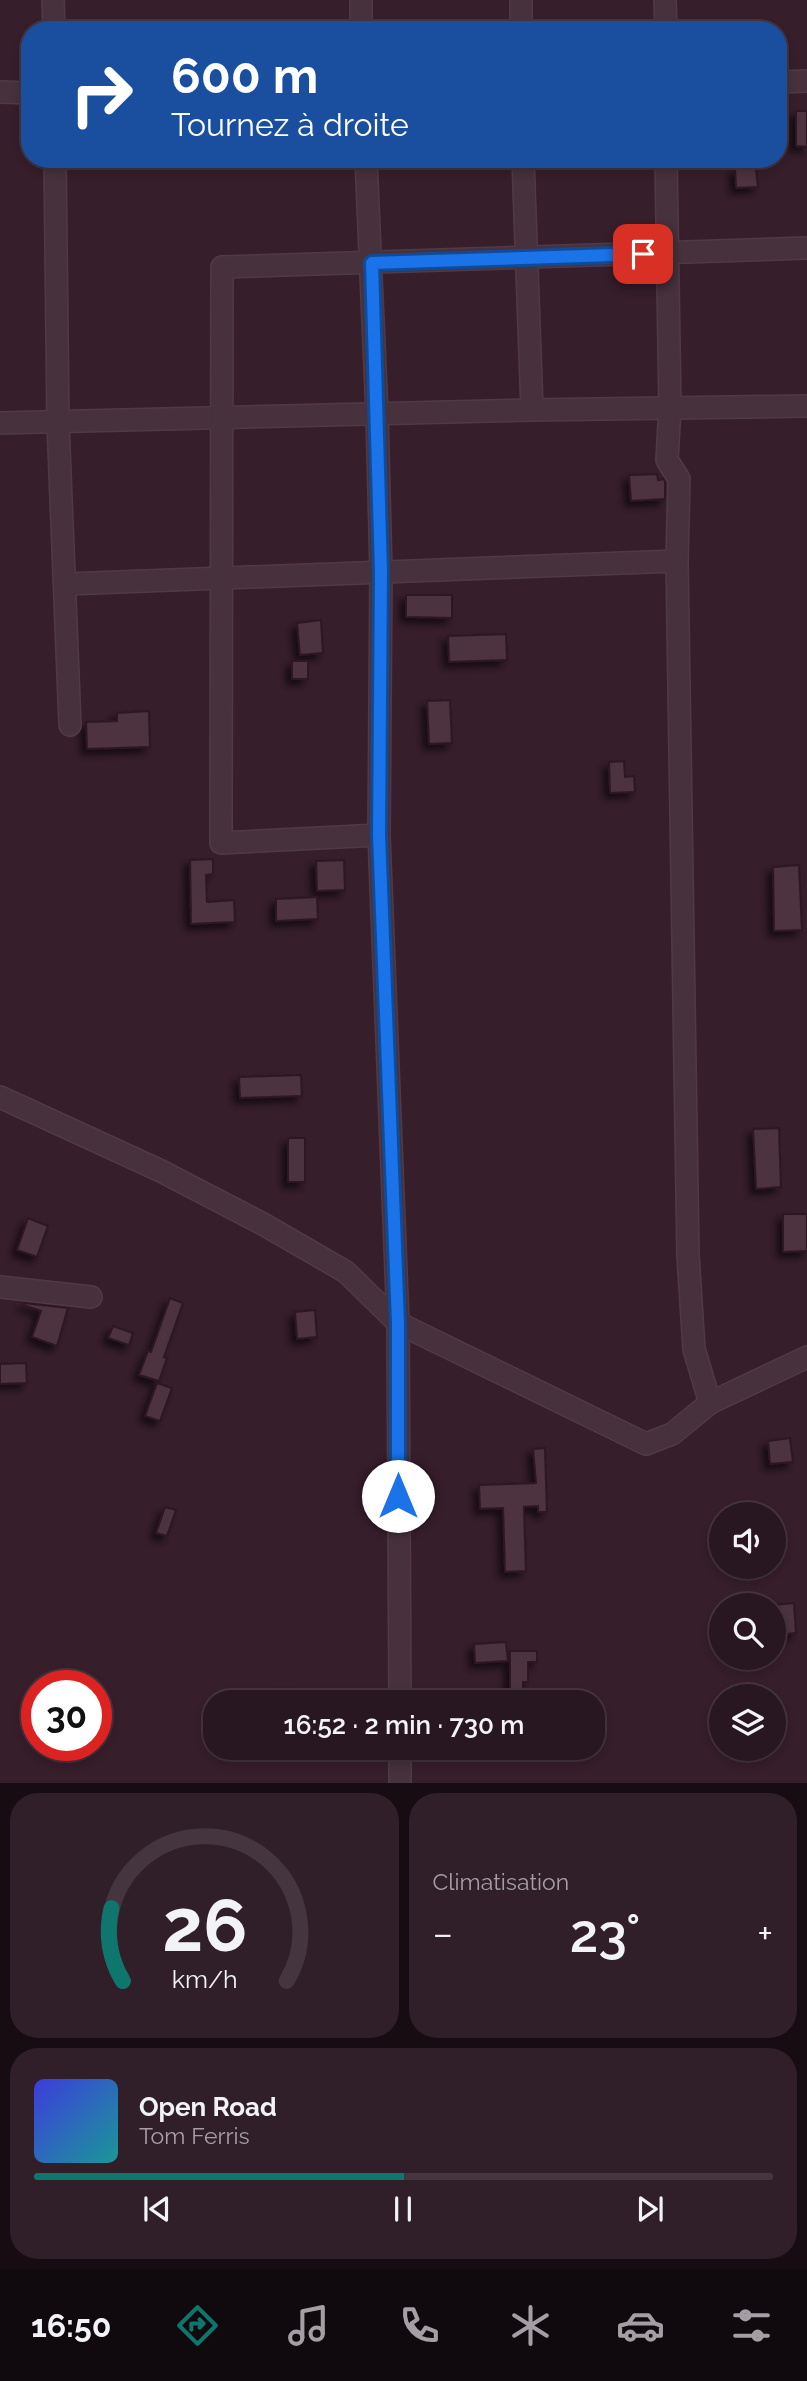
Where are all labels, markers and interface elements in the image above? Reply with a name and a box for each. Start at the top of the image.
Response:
text: 600 m [171,47,318,104]
icon: right [56,49,147,140]
text: Tournez à droite [171,106,409,143]
pin [613,224,673,284]
icon: arrive [624,235,662,273]
position arrow [361,1459,435,1533]
map controls [709,1502,786,1761]
button: sound [709,1502,786,1579]
button: search [709,1593,786,1670]
speed limit sign: 30 [21,1670,112,1761]
button: layers [709,1684,786,1761]
text: 16:52 · 2 min · 730 m [284,1710,524,1740]
text: Climatisation [433,1868,569,1895]
text: 26 [162,1884,247,1969]
text: 23° [570,1903,640,1964]
text: − [433,1911,453,1956]
text: + [757,1911,773,1956]
text: km/h [171,1964,237,1994]
text: Open Road [139,2092,277,2122]
text: Tom Ferris [139,2122,250,2149]
icon: previous [138,2190,176,2228]
icon: pause [384,2190,422,2228]
icon: next [631,2190,669,2228]
icon: directions [173,2301,222,2350]
icon: music [284,2301,333,2350]
icon: phone [395,2301,444,2350]
icon: climate [506,2301,555,2350]
icon: car [616,2301,665,2350]
icon: filters [727,2301,776,2350]
text: 16:50 [31,2307,111,2344]

